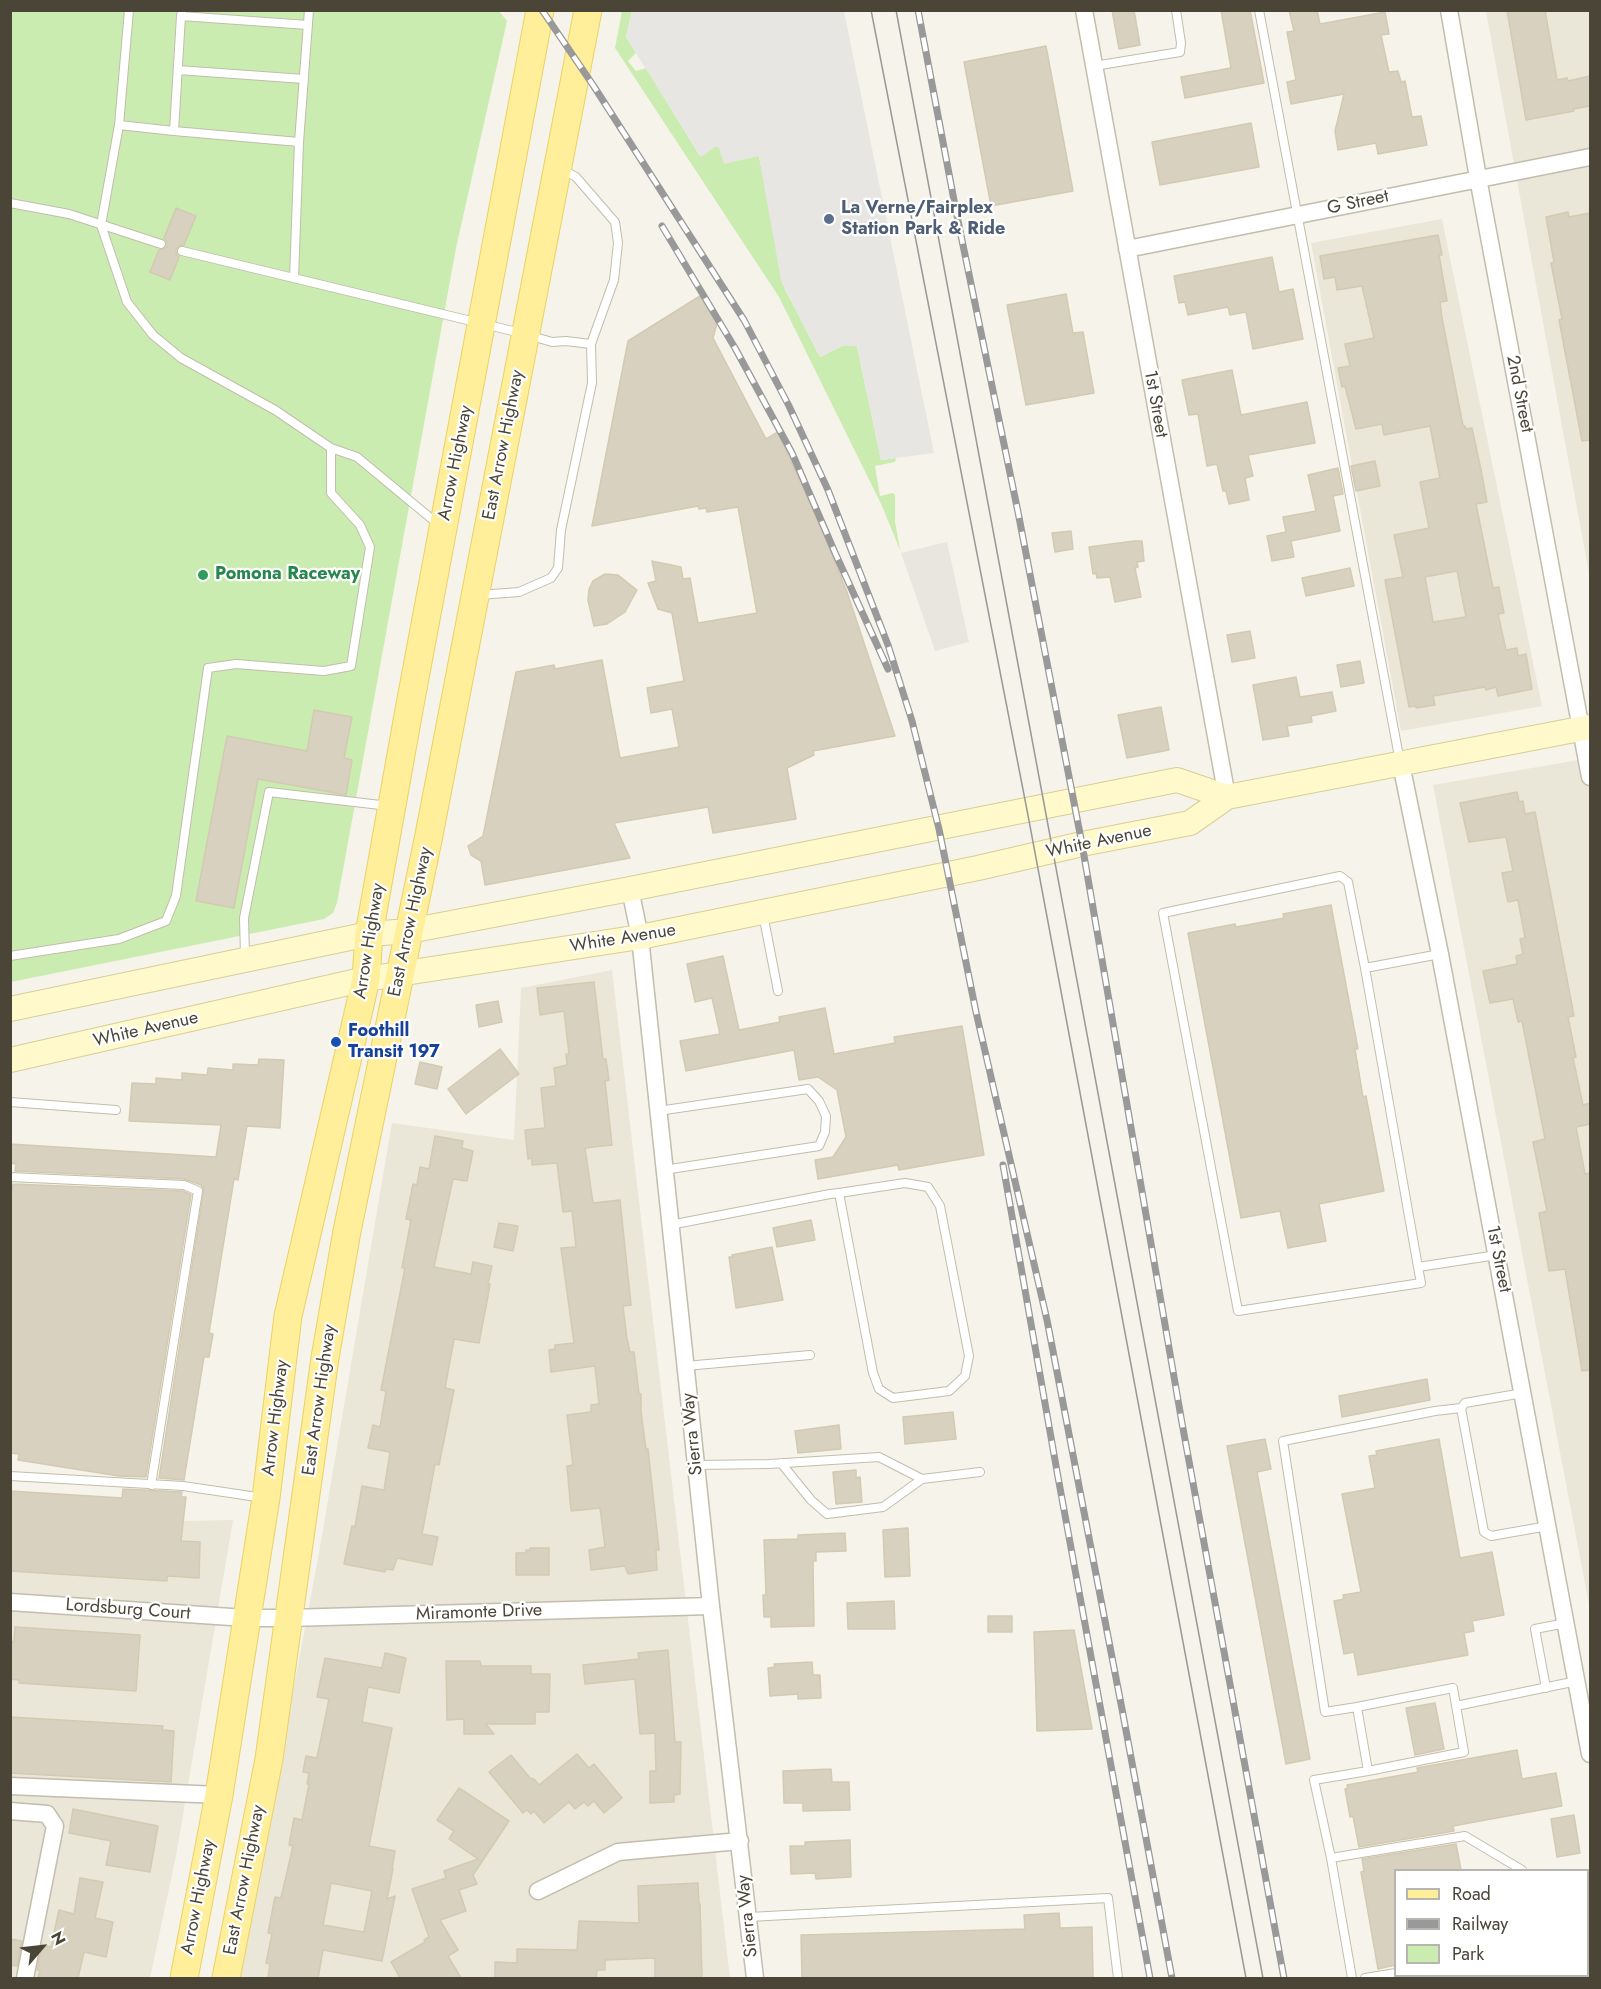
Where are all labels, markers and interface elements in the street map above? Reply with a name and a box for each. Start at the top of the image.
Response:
street label: G Street [1325,186,1391,220]
place label: La Verne/Fairplex Station Park & Ride [841,198,1005,240]
marker: La Verne/Fairplex Station Park & Ride [822,212,836,226]
street label: 2nd Street [1501,354,1537,434]
street label: East Arrow Highway [479,368,529,522]
street label: 1st Street [1138,369,1172,439]
street label: Arrow Highway [434,403,478,523]
place label: Pomona Raceway [215,564,360,586]
marker: Pomona Raceway [196,568,210,582]
street label: White Avenue [1044,820,1154,864]
street label: East Arrow Highway [385,845,437,999]
street label: Arrow Highway [350,882,390,1000]
street label: White Avenue [568,920,678,958]
street label: White Avenue [91,1007,201,1053]
place label: Foothill Transit 197 [348,1021,440,1064]
marker: Foothill Transit 197 [329,1035,343,1049]
street label: 1st Street [1481,1224,1515,1294]
street label: East Arrow Highway [299,1323,341,1477]
street label: Arrow Highway [258,1359,294,1477]
street label: Sierra Way [678,1392,708,1476]
street label: Lordsburg Court [65,1595,191,1625]
street label: Miramonte Drive [415,1600,543,1626]
street label: East Arrow Highway [220,1803,270,1957]
street label: Arrow Highway [177,1837,221,1957]
legend [1394,1869,1589,1977]
street label: Sierra Way [733,1874,763,1958]
text: Road [1452,1881,1491,1907]
text: Railway [1452,1911,1508,1937]
north arrow [12,1917,72,1977]
text: N [45,1927,71,1949]
text: Park [1452,1941,1484,1967]

